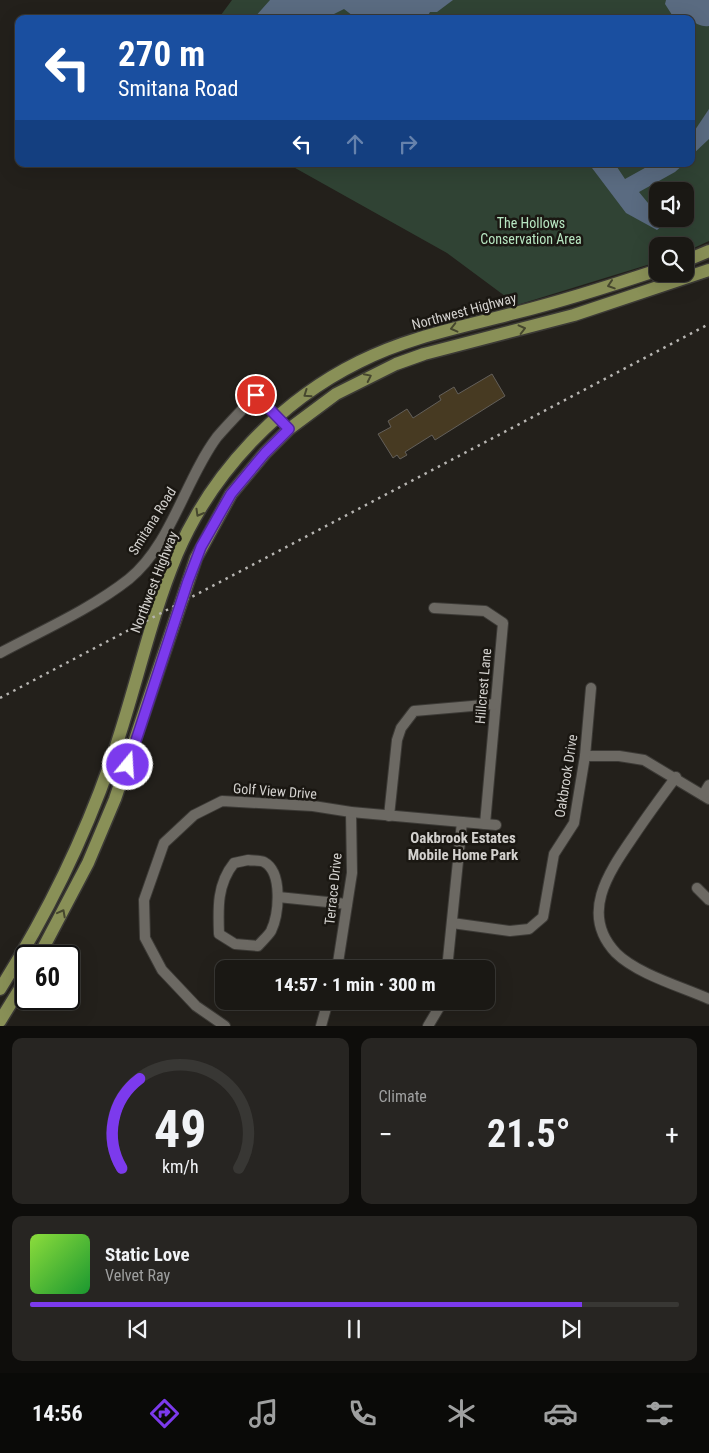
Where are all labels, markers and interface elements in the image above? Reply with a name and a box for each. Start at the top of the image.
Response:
text: 270 m [118,34,205,75]
icon: left [35,35,100,100]
text: Smitana Road [118,76,238,101]
icon: left [288,130,316,158]
icon: ahead [341,130,369,158]
icon: right [394,130,422,158]
map controls [649,182,694,282]
button: sound [649,182,694,227]
park label: The Hollows Conservation Area [480,215,582,247]
button: search [649,237,694,282]
one-way arrow [607,280,616,290]
street label: Northwest Highway [410,289,518,333]
one-way arrow [450,322,459,333]
one-way arrow [518,324,527,335]
one-way arrow [362,373,371,383]
pin [235,374,277,416]
icon: arrive [242,381,270,409]
one-way arrow [304,388,313,396]
street label: Smitana Road [125,484,179,558]
one-way arrow [195,508,205,517]
street label: Northwest Highway [127,529,181,635]
street label: Hillcrest Lane [472,647,494,725]
street label: Oakbrook Drive [552,733,581,819]
position arrow [101,738,153,790]
street label: Golf View Drive [233,780,318,802]
district label: Oakbrook Estates Mobile Home Park [408,829,519,864]
street label: Terrace Drive [321,852,345,926]
one-way arrow [56,909,66,918]
speed limit sign: 60 [15,945,80,1010]
text: 14:57 · 1 min · 300 m [274,973,436,996]
text: Climate [379,1087,427,1106]
text: 49 [154,1099,207,1160]
text: 21.5° [487,1112,571,1156]
text: − [379,1118,393,1151]
text: + [665,1118,679,1151]
text: km/h [162,1156,199,1177]
text: Static Love [105,1243,190,1266]
text: Velvet Ray [105,1266,170,1285]
icon: previous [124,1315,152,1343]
icon: pause [340,1315,368,1343]
icon: next [557,1315,585,1343]
icon: directions [147,1396,182,1431]
icon: music [246,1396,281,1431]
icon: phone [345,1396,380,1431]
icon: climate [444,1396,479,1431]
icon: car [543,1396,578,1431]
icon: filters [642,1396,677,1431]
text: 14:56 [32,1401,83,1426]

